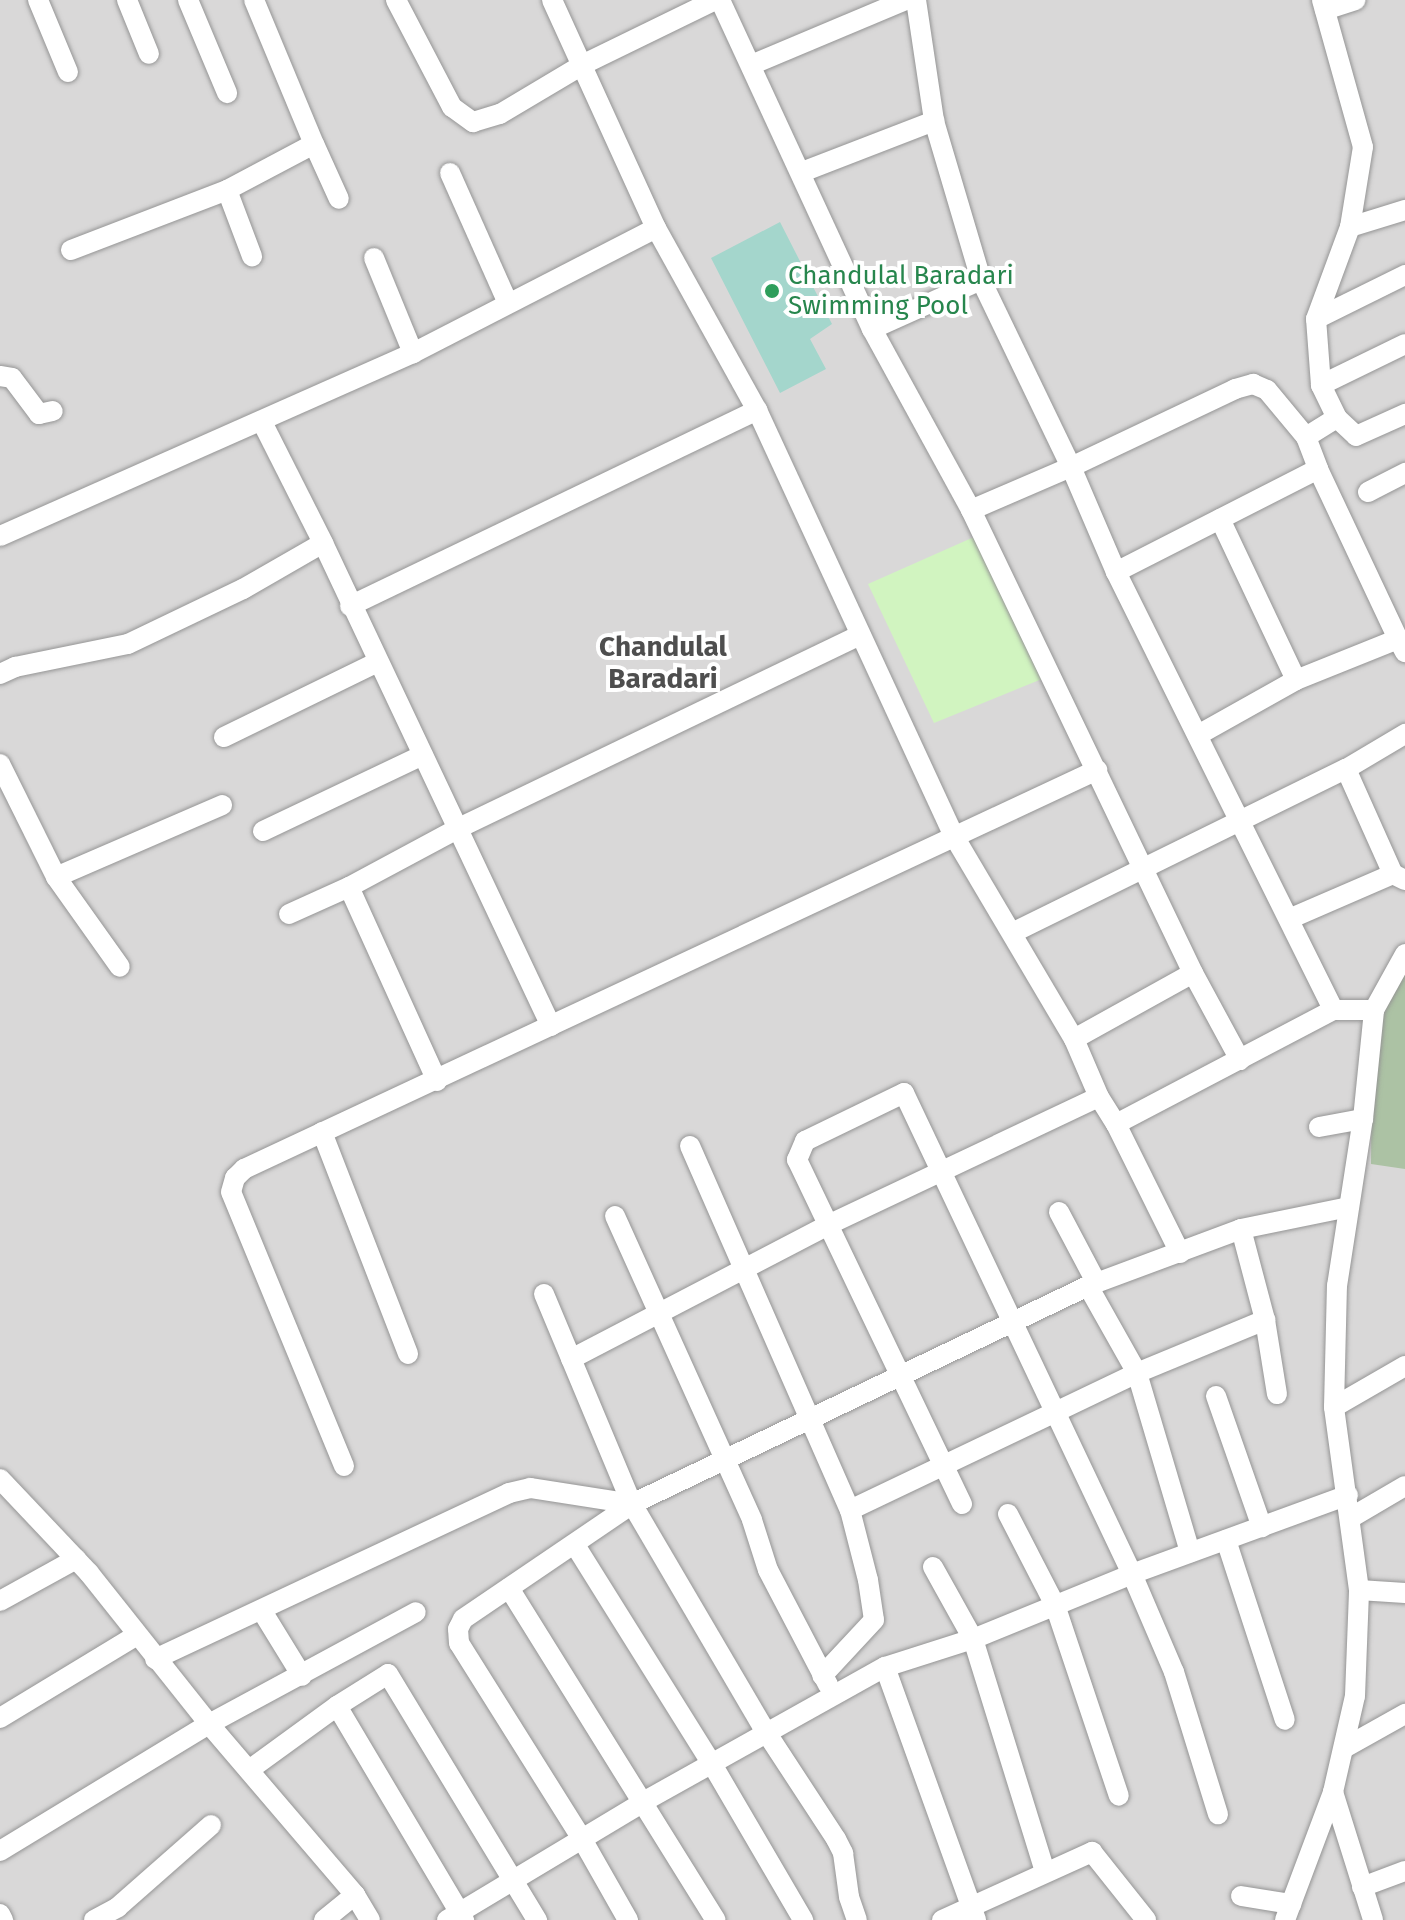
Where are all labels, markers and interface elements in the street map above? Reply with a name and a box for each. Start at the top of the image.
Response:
place label: Chandulal Baradari Swimming Pool [788,260,1014,322]
marker: Chandulal Baradari Swimming Pool [763,282,781,300]
district label: Chandulal Baradari [599,630,727,696]

